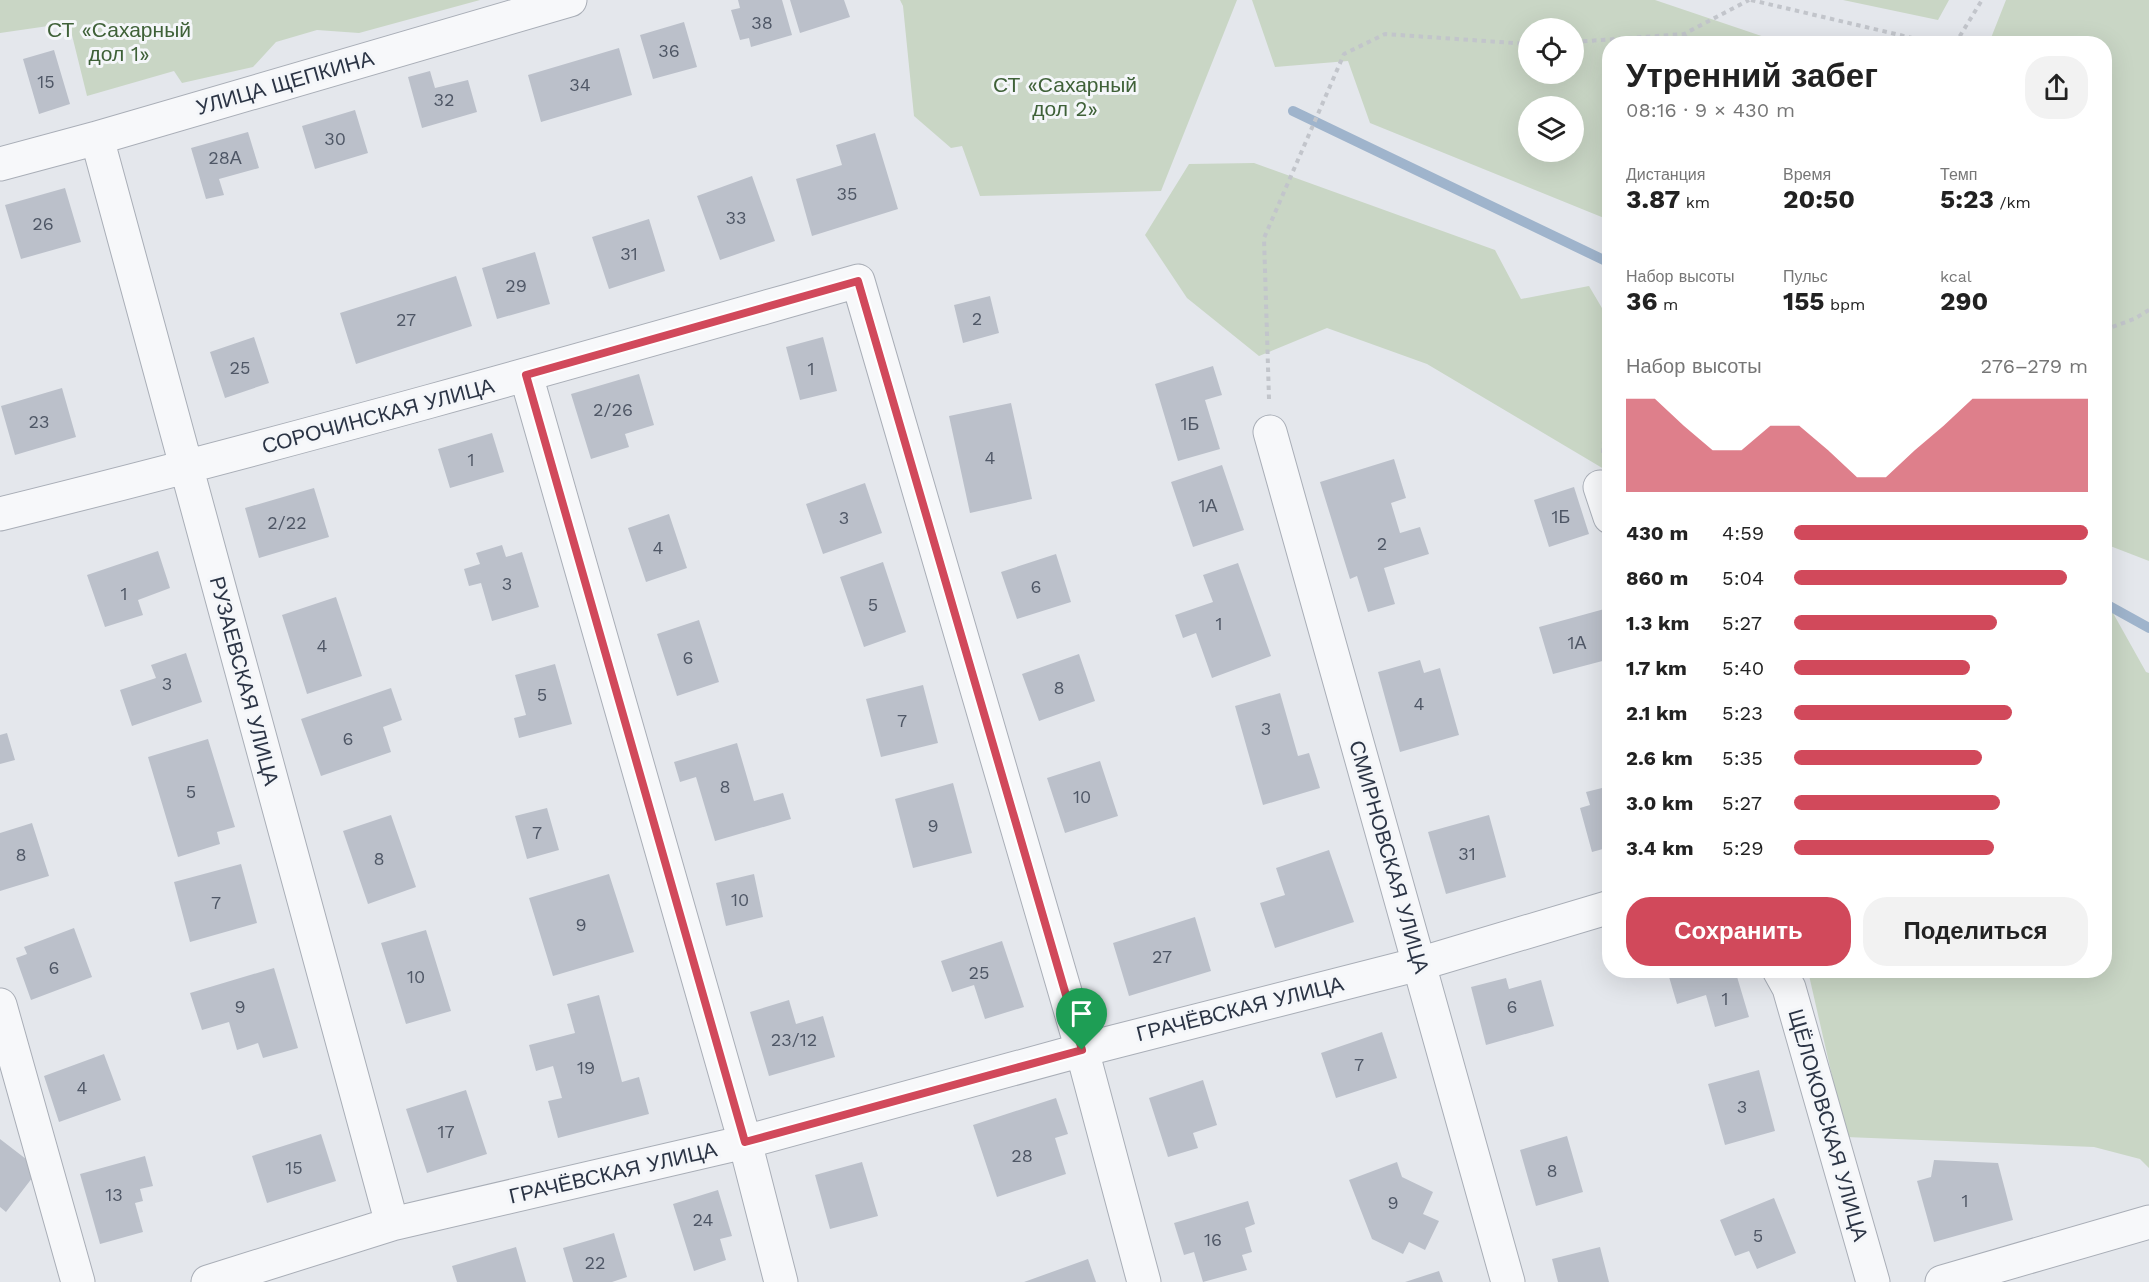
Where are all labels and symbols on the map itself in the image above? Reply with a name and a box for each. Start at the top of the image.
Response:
house number: 38 [751,12,773,33]
park label: СТ «Сахарный дол 1» [47,17,191,66]
house number: 36 [658,40,680,61]
street label: УЛИЦА ЩЕПКИНА [193,45,377,120]
house number: 15 [37,71,55,92]
park label: СТ «Сахарный дол 2» [993,72,1137,121]
house number: 34 [569,74,591,95]
house number: 32 [434,89,455,110]
house number: 30 [324,128,346,149]
house number: 28А [208,147,242,168]
house number: 35 [837,183,857,204]
house number: 33 [726,207,747,228]
house number: 26 [32,213,54,234]
house number: 31 [620,243,638,264]
house number: 29 [505,275,527,296]
house number: 2 [972,308,982,329]
house number: 27 [396,309,416,330]
house number: 25 [230,357,250,378]
house number: 1 [807,358,815,379]
street label: СОРОЧИНСКАЯ УЛИЦА [259,372,497,459]
house number: 2/26 [593,399,633,420]
house number: 23 [29,411,50,432]
house number: 1Б [1181,413,1199,434]
house number: 4 [985,447,996,468]
house number: 1 [467,449,475,470]
house number: 1А [1198,495,1218,516]
house number: 1Б [1552,506,1570,527]
house number: 3 [839,507,849,528]
house number: 2/22 [267,512,307,533]
house number: 2 [1377,533,1387,554]
house number: 4 [653,537,664,558]
house number: 3 [502,573,512,594]
street label: РУЗАЕВСКАЯ УЛИЦА [205,574,284,788]
house number: 6 [1031,576,1041,597]
house number: 1 [120,583,128,604]
house number: 5 [868,594,878,615]
house number: 1 [1215,613,1223,634]
house number: 1А [1567,632,1587,653]
house number: 4 [317,635,328,656]
house number: 6 [683,647,693,668]
house number: 3 [162,673,172,694]
house number: 8 [1053,677,1065,698]
house number: 5 [537,684,547,705]
house number: 4 [1414,693,1425,714]
house number: 7 [897,710,907,731]
house number: 3 [1261,718,1271,739]
house number: 6 [343,728,353,749]
street label: СМИРНОВСКАЯ УЛИЦА [1344,738,1435,976]
house number: 8 [719,776,731,797]
house number: 5 [186,781,196,802]
house number: 10 [1073,786,1091,807]
house number: 9 [927,815,939,836]
house number: 7 [532,822,542,843]
house number: 31 [1458,843,1476,864]
house number: 8 [15,844,27,865]
house number: 8 [373,848,385,869]
house number: 10 [731,889,749,910]
house number: 7 [211,892,221,913]
house number: 9 [575,914,587,935]
house number: 27 [1152,946,1172,967]
house number: 6 [49,957,59,978]
house number: 25 [969,962,989,983]
house number: 10 [407,966,425,987]
street label: ГРАЧЁВСКАЯ УЛИЦА [1134,971,1346,1046]
pin [1056,988,1107,1050]
house number: 1 [1721,988,1729,1009]
house number: 9 [234,996,246,1017]
house number: 6 [1507,996,1517,1017]
street label: ЩЁЛОКОВСКАЯ УЛИЦА [1783,1006,1874,1244]
house number: 23/12 [771,1029,817,1050]
house number: 7 [1354,1054,1364,1075]
house number: 19 [577,1057,595,1078]
house number: 4 [77,1077,88,1098]
house number: 3 [1737,1096,1747,1117]
house number: 17 [437,1121,455,1142]
street label: ГРАЧЁВСКАЯ УЛИЦА [507,1136,719,1209]
house number: 28 [1011,1145,1033,1166]
house number: 15 [285,1157,303,1178]
house number: 8 [1546,1160,1558,1181]
house number: 13 [105,1184,123,1205]
house number: 1 [1961,1190,1969,1211]
house number: 9 [1387,1192,1399,1213]
house number: 24 [693,1209,713,1230]
house number: 5 [1753,1225,1763,1246]
house number: 16 [1204,1229,1222,1250]
house number: 22 [585,1252,606,1273]

